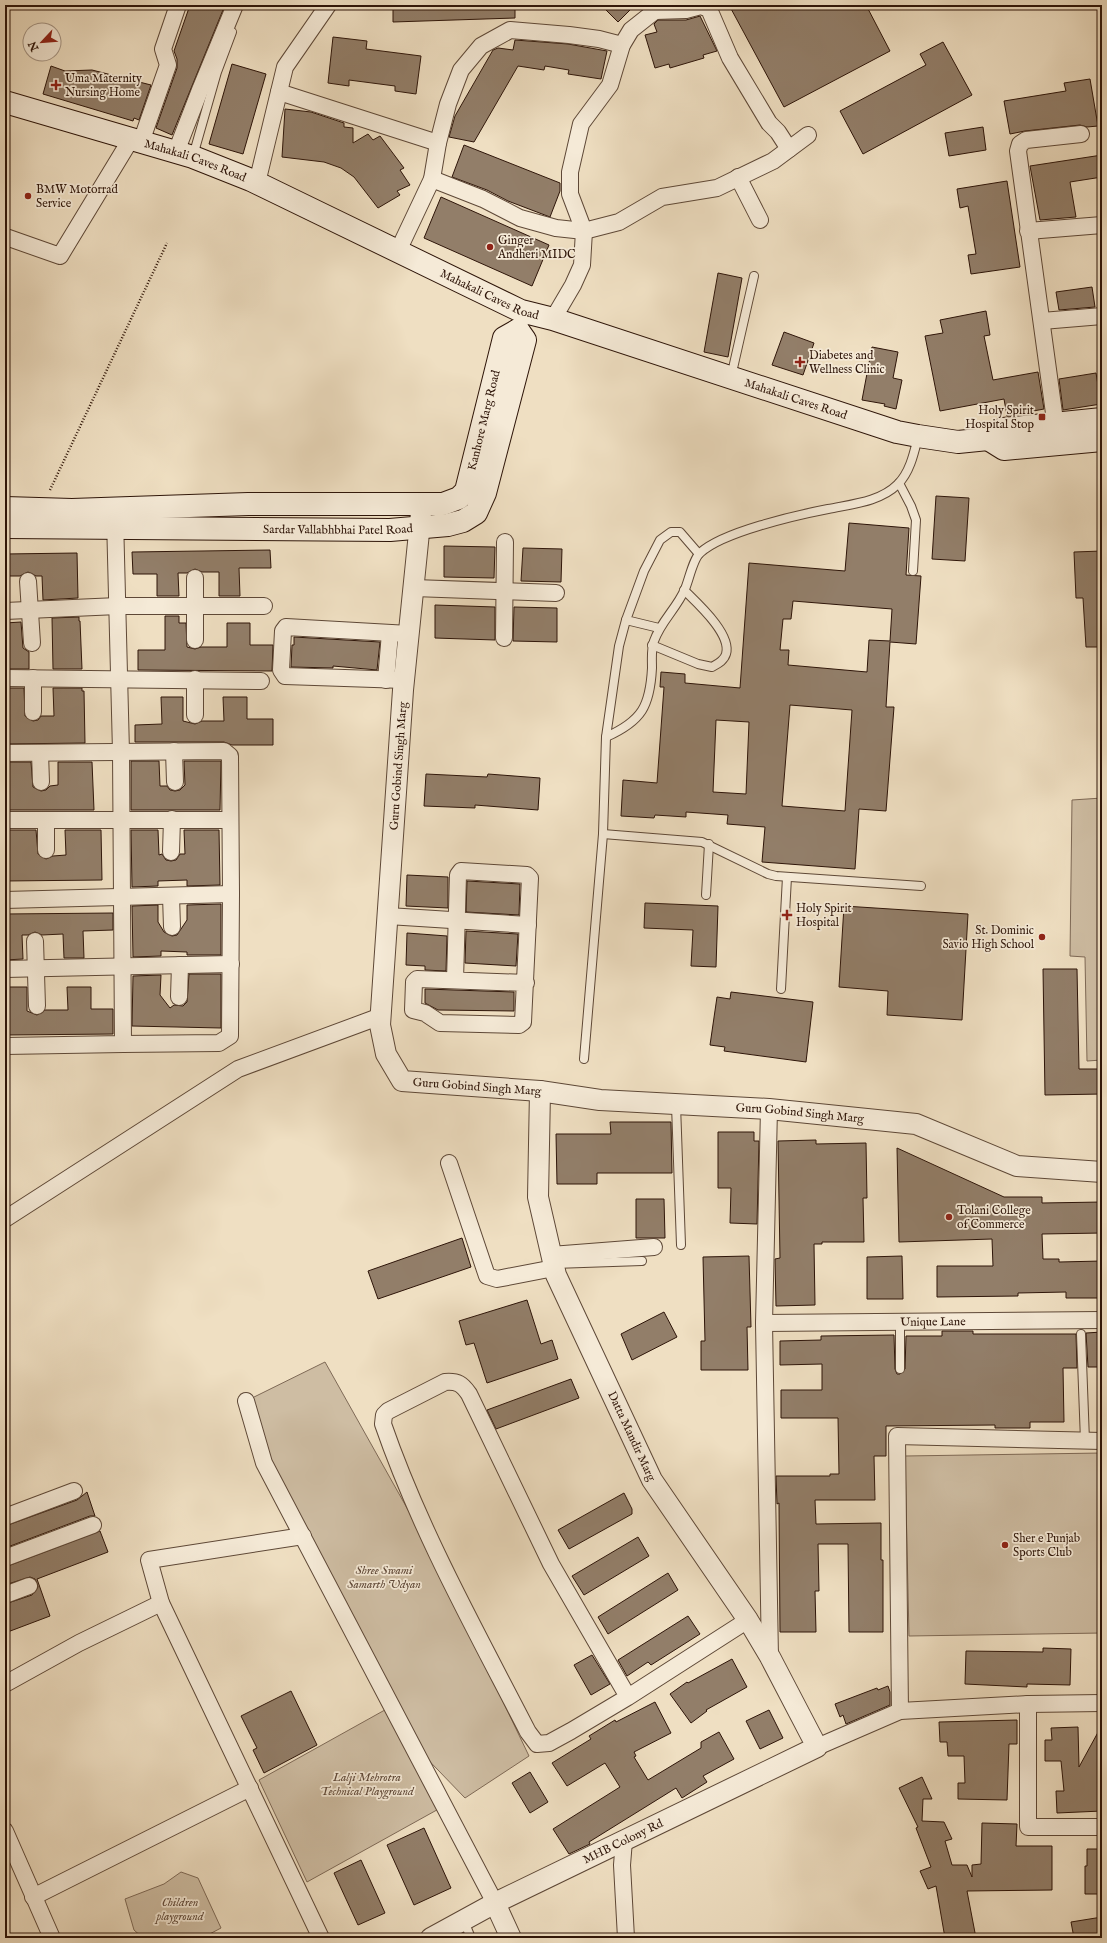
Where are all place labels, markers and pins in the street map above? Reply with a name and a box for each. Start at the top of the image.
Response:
place label: Uma Maternity Nursing Home [65,71,142,100]
marker: Uma Maternity Nursing Home [50,79,62,91]
place label: BMW Motorrad Service [36,182,118,211]
marker: BMW Motorrad Service [23,191,33,201]
place label: Ginger Andheri MIDC [497,233,576,262]
marker: Ginger Andheri MIDC [485,242,495,252]
place label: Diabetes and Wellness Clinic [809,348,885,377]
marker: Diabetes and Wellness Clinic [794,356,806,368]
place label: Holy Spirit Hospital Stop [965,403,1034,433]
marker: Holy Spirit Hospital Stop [1037,412,1047,422]
place label: Holy Spirit Hospital [796,901,852,931]
marker: Holy Spirit Hospital [781,909,793,921]
place label: St. Dominic Savio High School [942,923,1035,952]
marker: St. Dominic Savio High School [1037,932,1047,942]
place label: Tolani College of Commerce [957,1203,1031,1232]
marker: Tolani College of Commerce [944,1212,954,1222]
place label: Sher e Punjab Sports Club [1013,1531,1080,1561]
marker: Sher e Punjab Sports Club [1000,1540,1010,1550]

